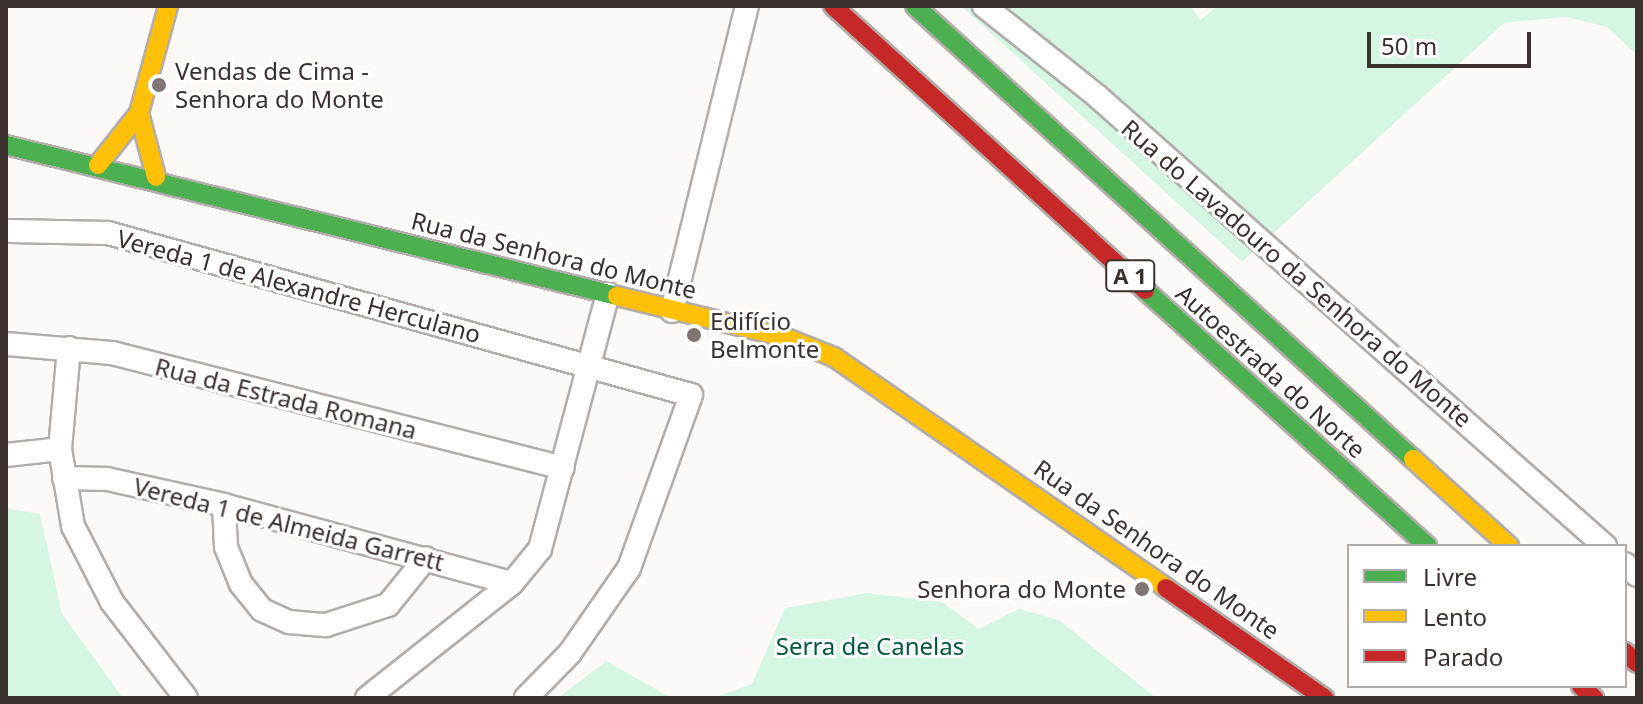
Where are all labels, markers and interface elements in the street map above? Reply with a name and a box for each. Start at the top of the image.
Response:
scale bar [1371,16,1535,66]
text: 50 m [1381,29,1437,62]
place label: Vendas de Cima - Senhora do Monte [175,57,384,113]
marker: Vendas de Cima - Senhora do Monte [150,76,168,94]
street label: Rua do Lavadouro da Senhora do Monte [1116,113,1478,433]
street label: Rua da Senhora do Monte [408,206,700,304]
street label: Vereda 1 de Alexandre Herculano [114,224,484,348]
road number: A 1 [1104,258,1156,294]
street label: Autoestrada do Norte [1170,278,1372,464]
place label: Edifício Belmonte [710,307,819,363]
marker: Edifício Belmonte [685,326,703,344]
street label: Rua da Estrada Romana [152,352,420,444]
street label: Rua da Senhora do Monte [1029,453,1285,645]
street label: Vereda 1 de Almeida Garrett [131,471,447,577]
legend [1347,544,1627,688]
text: Livre [1423,560,1477,593]
place label: Senhora do Monte [917,575,1126,603]
marker: Senhora do Monte [1133,580,1151,598]
text: Lento [1423,600,1487,633]
park label: Serra de Canelas [776,632,964,660]
text: Parado [1423,640,1503,673]

